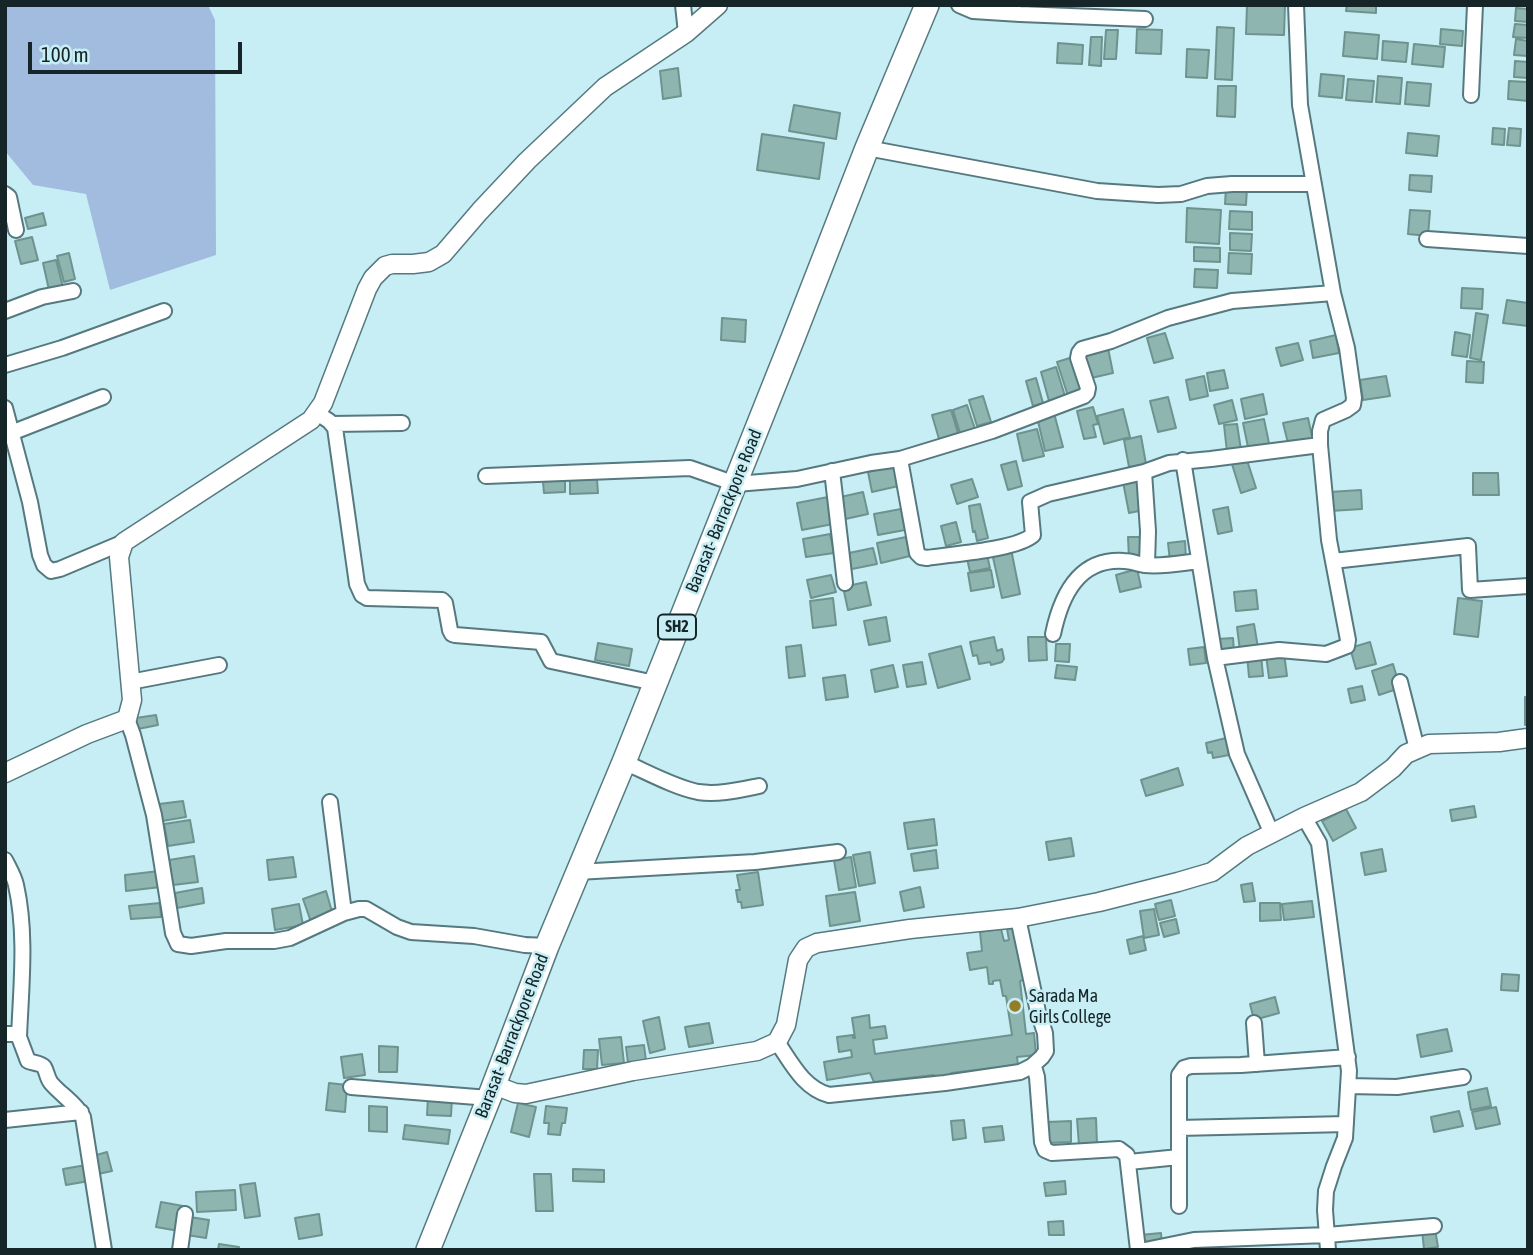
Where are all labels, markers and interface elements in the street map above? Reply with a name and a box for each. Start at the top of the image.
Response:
scale bar [32,28,245,72]
text: 100 m [41,42,89,66]
street label: Barasat- Barrackpore Road [681,426,767,596]
road number: SH2 [658,614,696,640]
street label: Barasat- Barrackpore Road [471,951,553,1121]
place label: Sarada Ma Girls College [1029,985,1111,1028]
marker: Sarada Ma Girls College [1007,998,1023,1014]

